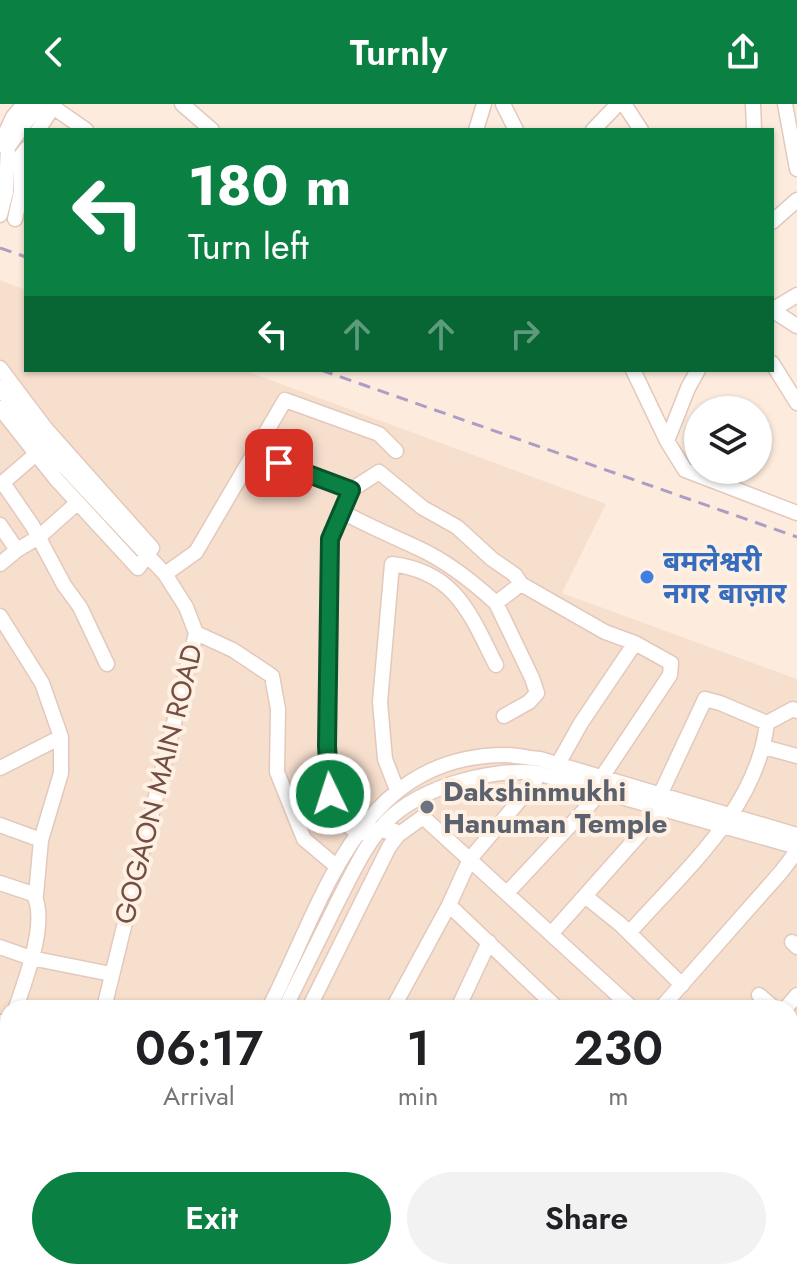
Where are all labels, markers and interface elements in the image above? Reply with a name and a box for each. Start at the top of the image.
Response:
text: Turnly [350,26,447,78]
icon: back [32,30,76,74]
icon: share [721,30,765,74]
text: 180 m [188,145,351,226]
icon: left [56,160,160,264]
text: Turn left [188,220,309,272]
icon: left [251,312,295,356]
icon: ahead [335,312,379,356]
icon: ahead [419,312,463,356]
icon: right [503,312,547,356]
map controls [684,396,772,484]
button: layers [684,396,772,484]
pin [245,429,313,497]
icon: arrive [257,441,301,485]
place label: बमलेश्वरी नगर बाज़ार [663,541,787,614]
marker: बमलेश्वरी नगर बाज़ार [638,568,656,586]
street label: GOGAON MAIN ROAD [104,640,213,928]
position arrow [288,752,372,836]
place label: Dakshinmukhi Hanuman Temple [443,771,668,844]
marker: Dakshinmukhi Hanuman Temple [418,798,436,816]
text: 06:17 [135,1014,263,1083]
text: 1 [406,1014,430,1083]
text: 230 [573,1014,663,1083]
text: Arrival [163,1077,235,1115]
text: min [398,1077,439,1115]
text: m [608,1077,628,1115]
button: Exit [32,1172,391,1264]
button: Share [407,1172,766,1264]

